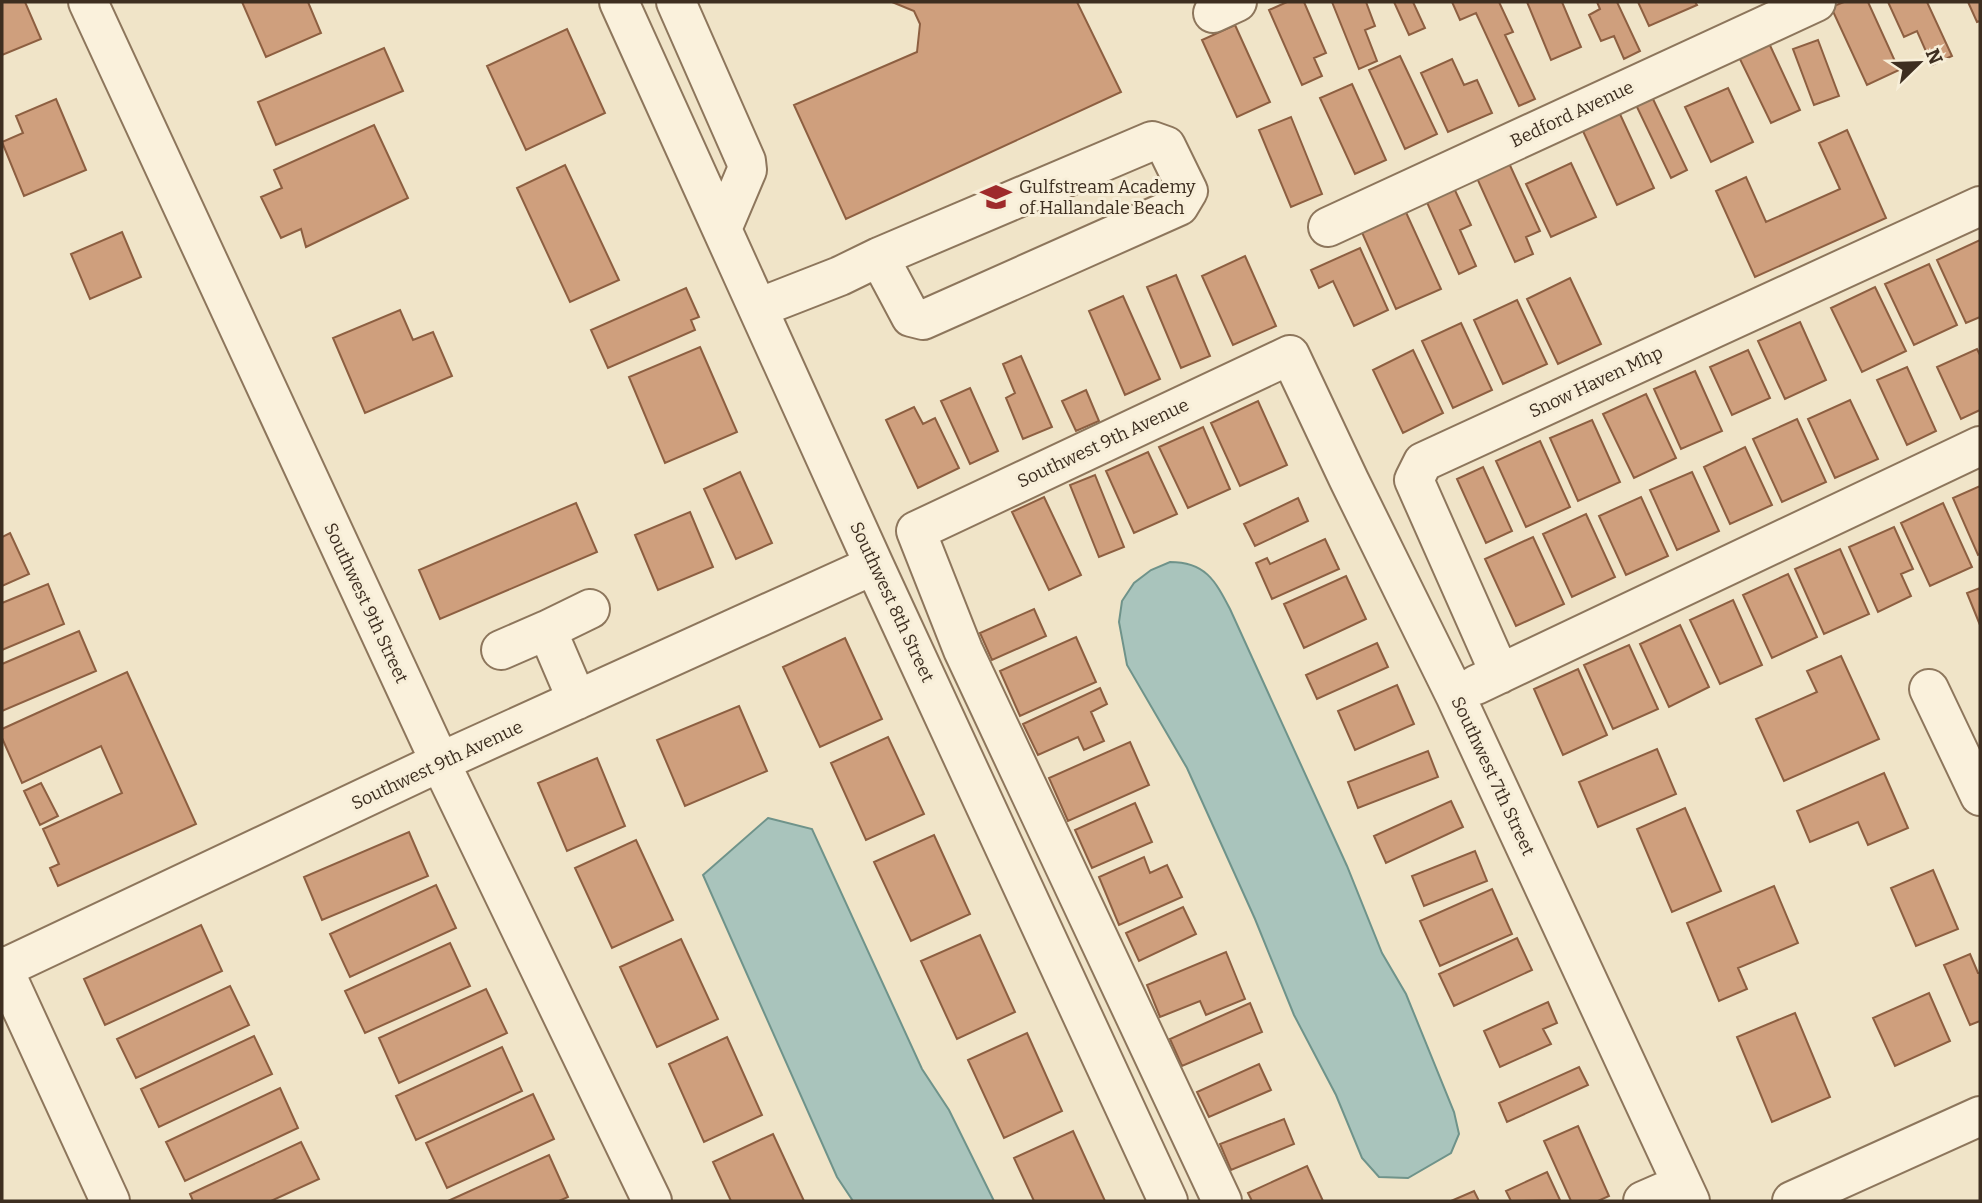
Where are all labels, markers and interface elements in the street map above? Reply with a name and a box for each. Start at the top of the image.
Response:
north arrow [1884,28,1954,98]
text: N [1921,45,1948,68]
street label: Bedford Avenue [1507,76,1637,152]
place label: Gulfstream Academy of Hallandale Beach [1019,176,1196,219]
school or university icon: Gulfstream Academy of Hallandale Beach [979,180,1013,214]
street label: Snow Haven Mhp [1526,341,1666,423]
street label: Southwest 9th Avenue [1014,394,1192,492]
street label: Southwest 8th Street [845,518,939,686]
street label: Southwest 9th Street [319,519,413,687]
street label: Southwest 7th Street [1447,693,1540,859]
street label: Southwest 9th Avenue [348,716,526,814]

